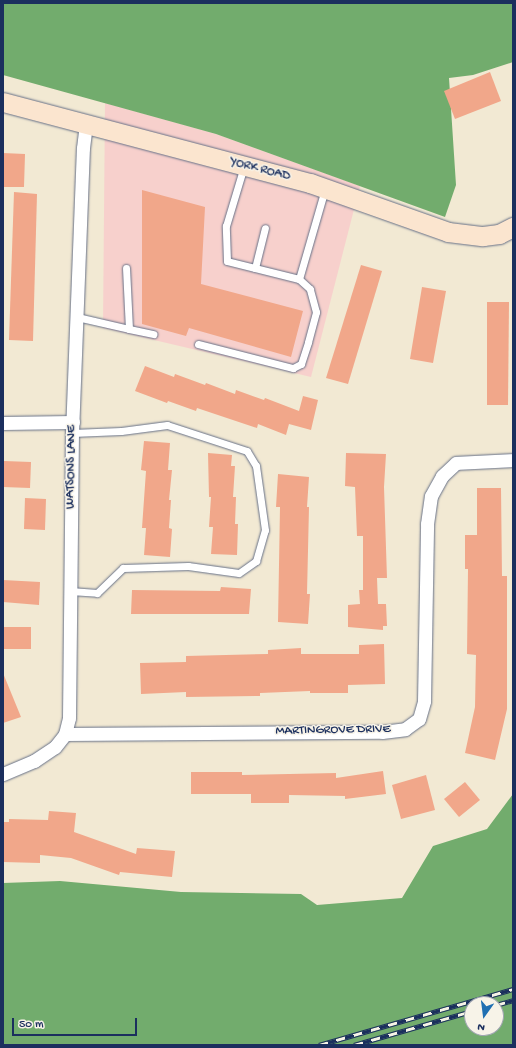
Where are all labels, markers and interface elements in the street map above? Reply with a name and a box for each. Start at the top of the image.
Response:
street label: YORK ROAD [228,154,292,186]
street label: WATSONS LANE [63,425,81,509]
street label: MARTINGROVE DRIVE [275,722,391,740]
north arrow [464,996,504,1036]
scale bar [14,1010,139,1036]
text: 50 m [19,1018,44,1032]
text: N [476,1020,486,1033]

